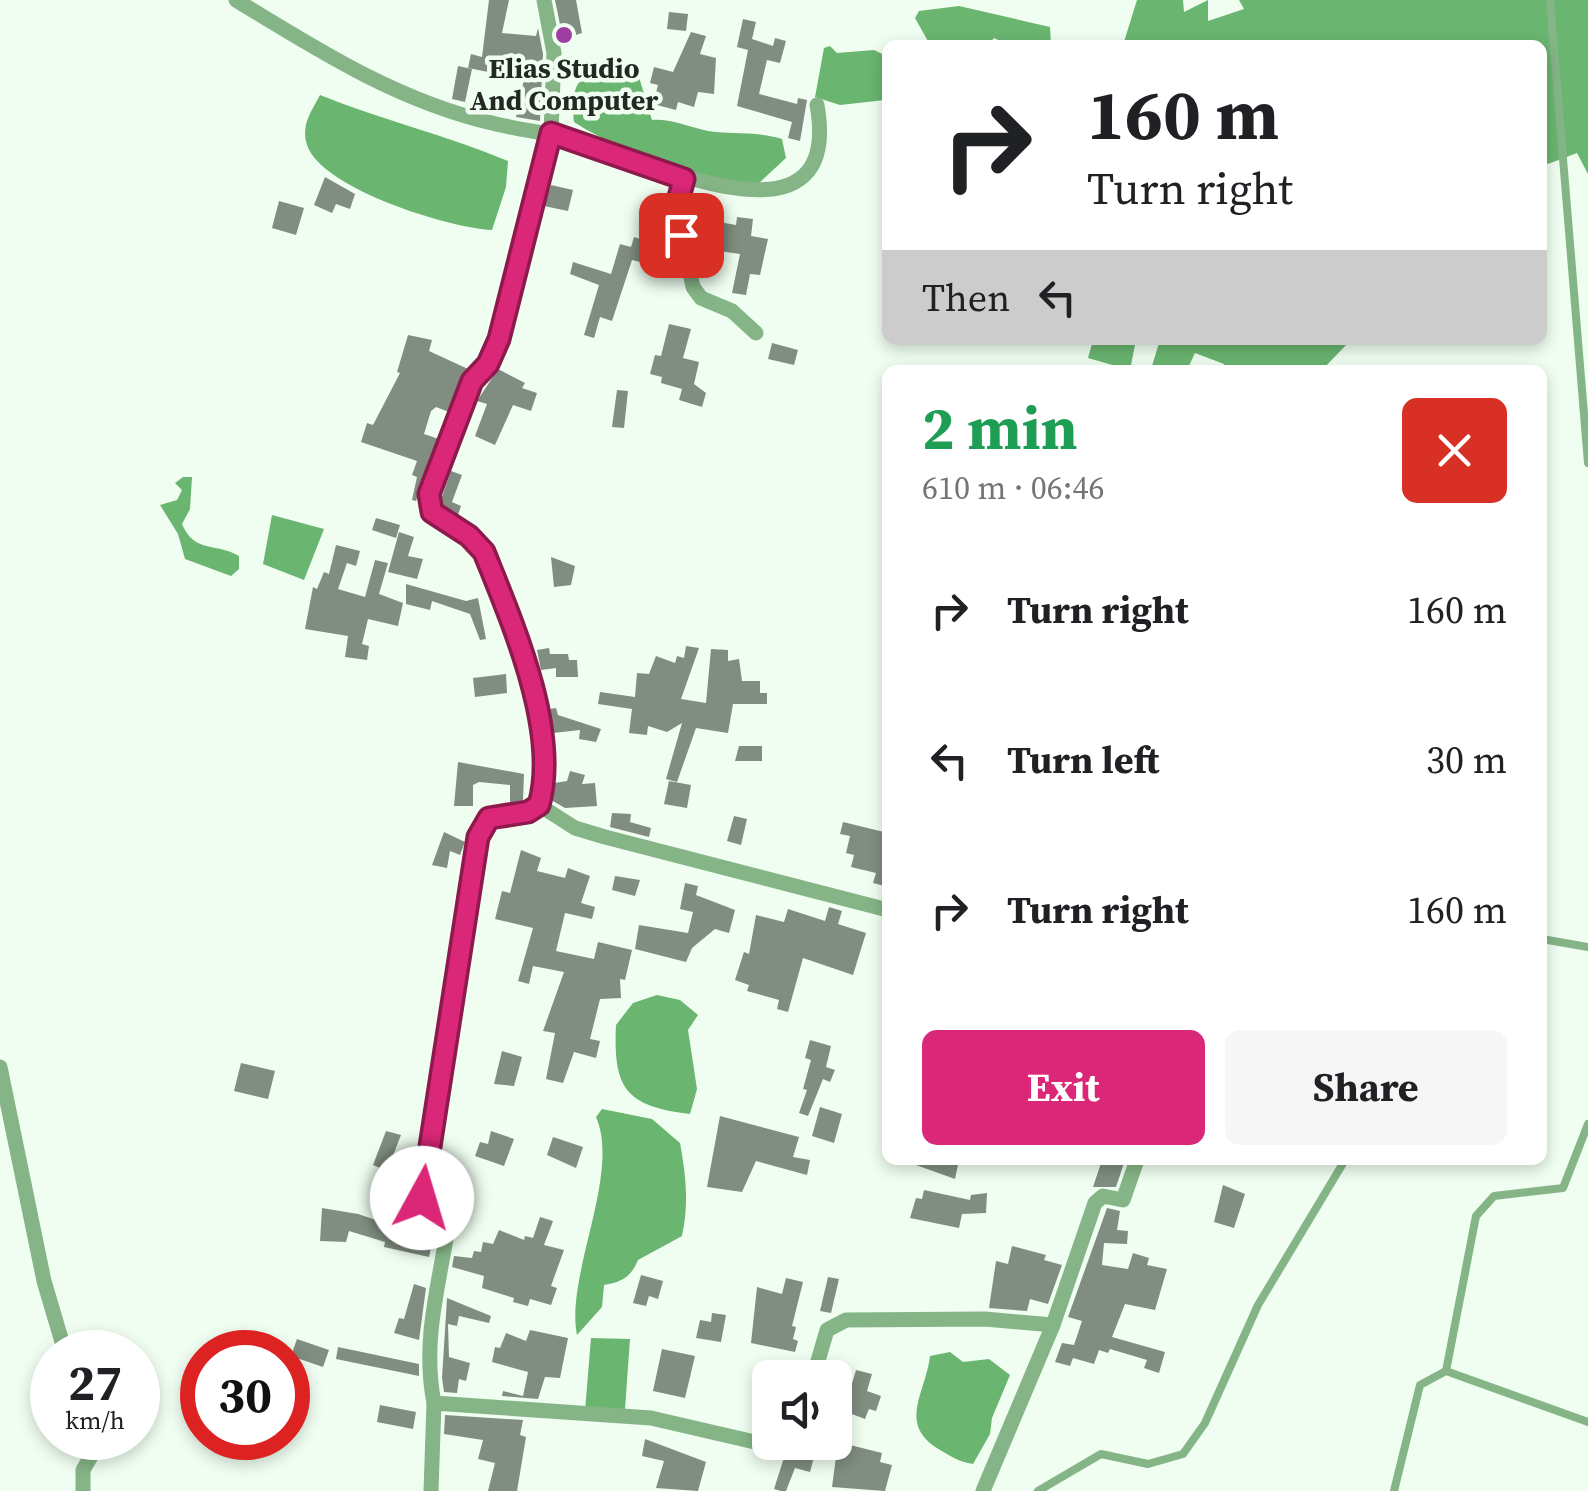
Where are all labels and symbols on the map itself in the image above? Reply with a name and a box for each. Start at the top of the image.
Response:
marker: Elias Studio And Computer [553,24,575,46]
place label: Elias Studio And Computer [470,49,658,119]
pin [639,193,724,278]
position arrow [370,1146,474,1250]
speed limit sign: 30 [180,1330,310,1460]

